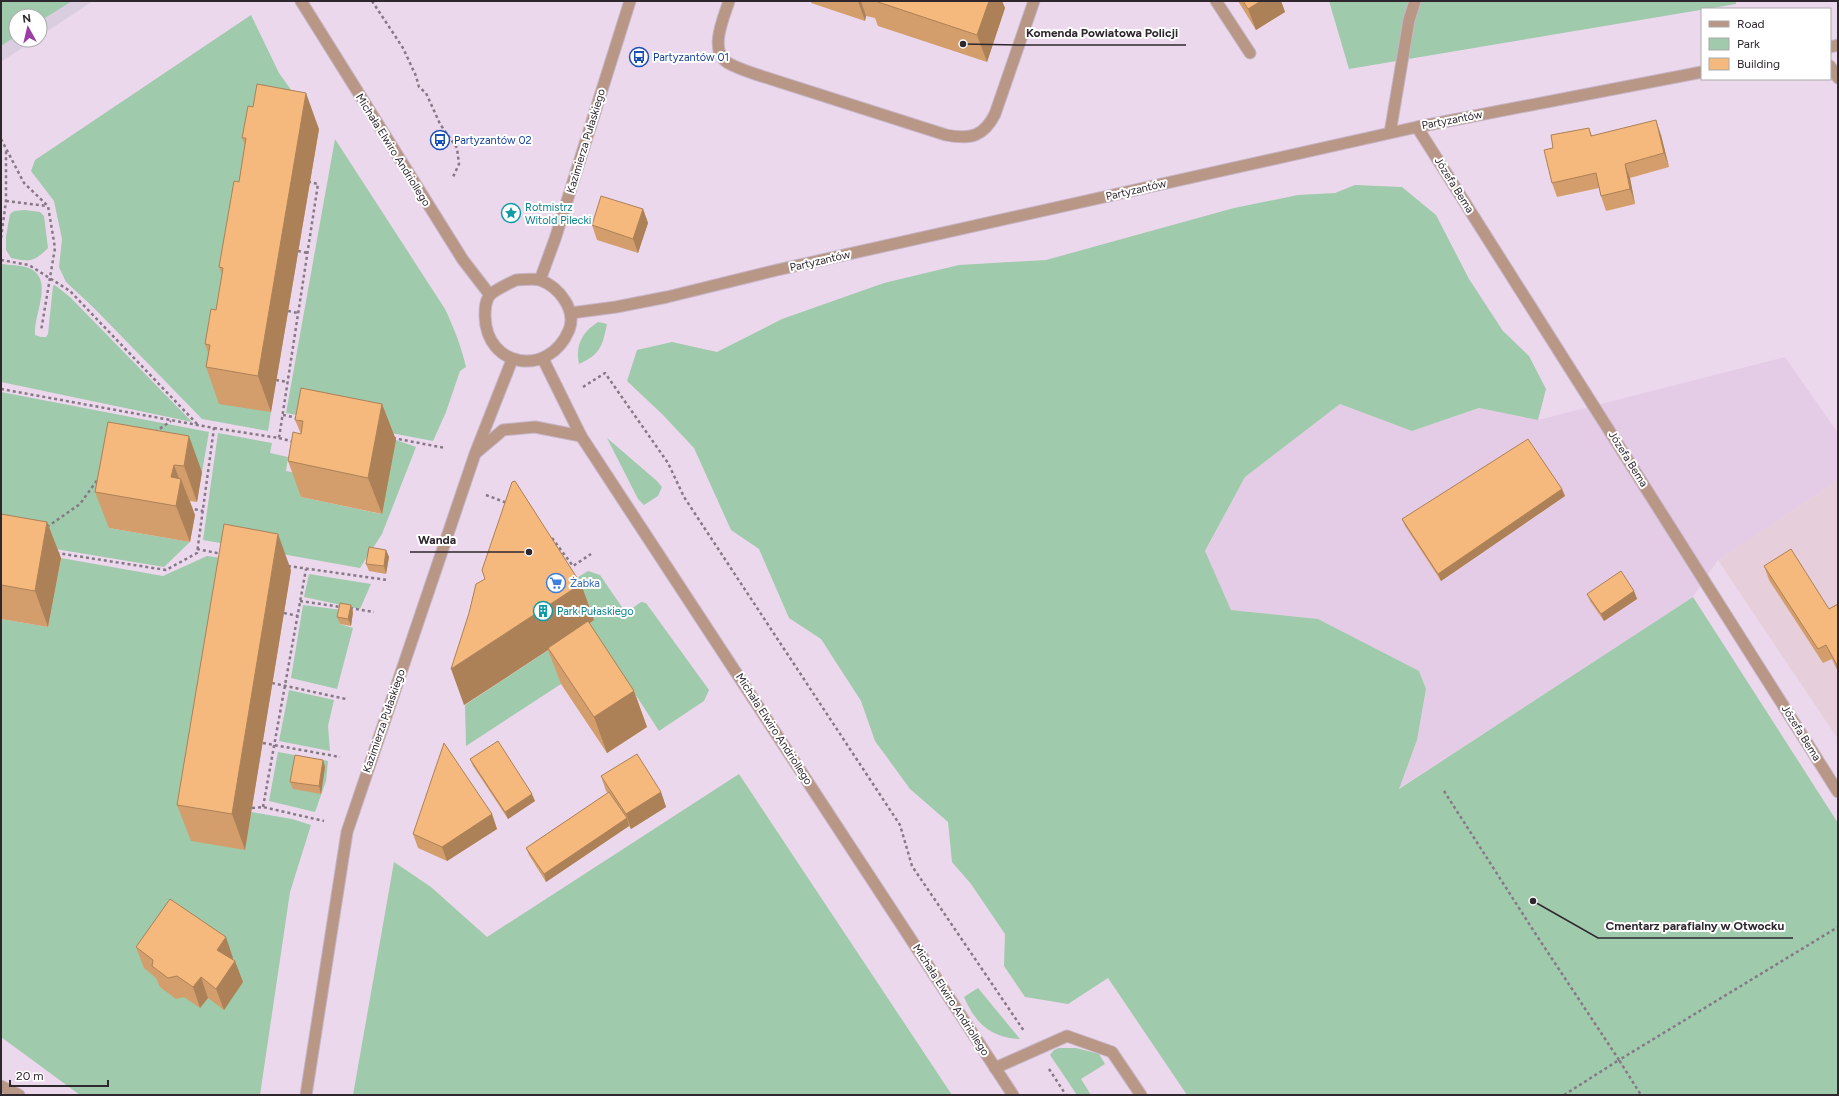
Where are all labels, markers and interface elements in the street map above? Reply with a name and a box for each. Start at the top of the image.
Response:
north arrow [8,8,48,48]
legend [1701,8,1831,80]
text: N [22,12,32,26]
text: Road [1737,17,1765,31]
callout: Komenda Powiatowa Policji [1018,21,1186,45]
text: Komenda Powiatowa Policji [1026,26,1178,40]
text: Park [1737,37,1760,51]
bus stop icon: Partyzantów 01 [628,46,650,68]
place label: Partyzantów 01 [653,51,729,64]
text: Building [1737,57,1780,71]
street label: Kazimierza Pułaskiego [564,87,608,195]
street label: Michała Elwiro Andriollego [353,91,433,209]
street label: Partyzantów [1420,108,1484,132]
bus stop icon: Partyzantów 02 [429,129,451,151]
place label: Partyzantów 02 [454,134,532,147]
street label: Józefa Bema [1432,155,1476,215]
street label: Partyzantów [1104,177,1168,203]
place label: Rotmistrz Witold Pilecki [525,201,591,227]
place icon: Rotmistrz Witold Pilecki [500,202,522,224]
street label: Partyzantów [788,248,852,274]
street label: Józefa Bema [1606,429,1650,489]
callout: Wanda [410,528,464,552]
text: Wanda [418,533,456,547]
supermarket icon: Żabka [545,572,567,594]
place label: Żabka [570,577,600,590]
building icon: Park Pułaskiego [532,600,554,622]
place label: Park Pułaskiego [557,605,634,618]
street label: Kazimierza Pułaskiego [360,668,408,774]
street label: Michała Elwiro Andriollego [733,671,815,787]
street label: Józefa Bema [1779,703,1823,763]
callout: Cmentarz parafialny w Otwocku [1598,914,1793,938]
text: Cmentarz parafialny w Otwocku [1606,919,1785,933]
street label: Michała Elwiro Andriollego [910,942,992,1058]
scale bar [10,1062,108,1088]
text: 20 m [16,1069,44,1083]

